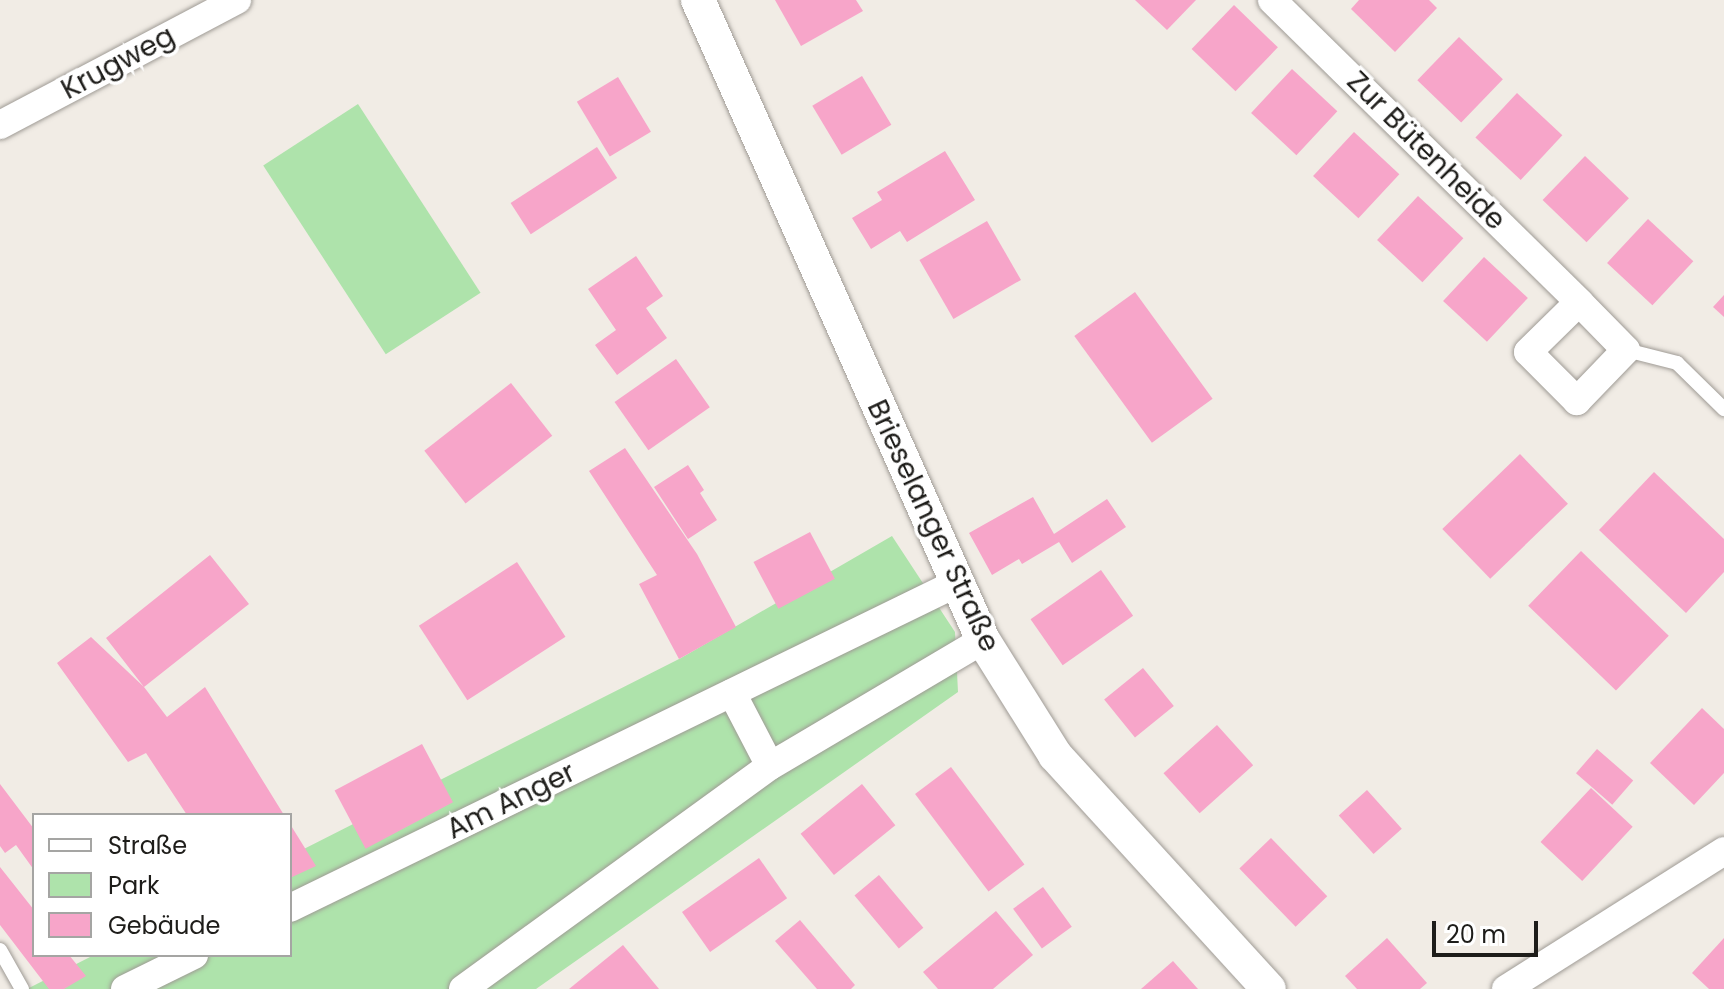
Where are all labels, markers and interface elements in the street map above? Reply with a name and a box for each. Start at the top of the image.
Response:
street label: Krugweg [56,19,180,107]
street label: Zur Bütenheide [1340,65,1512,237]
street label: Brieselanger Straße [860,395,1006,657]
street label: Am Anger [441,755,581,847]
legend [32,813,292,957]
text: Straße [108,829,187,862]
text: Park [108,869,159,902]
scale bar [1436,905,1542,955]
text: Gebäude [108,909,220,942]
text: 20 m [1446,918,1506,951]

